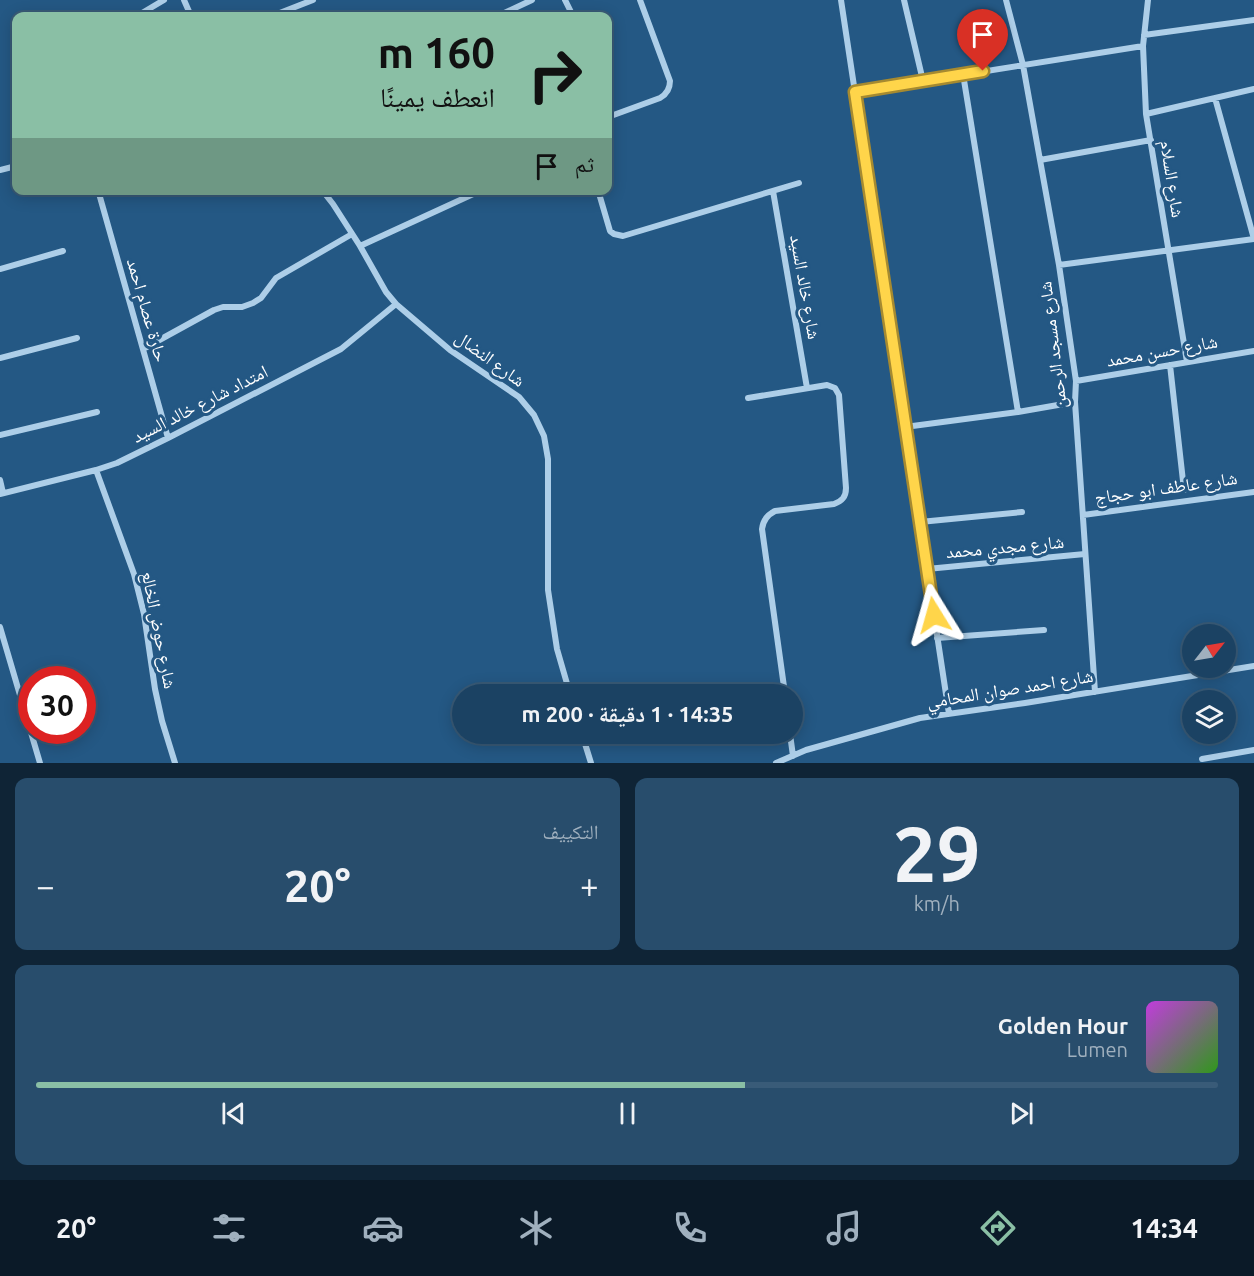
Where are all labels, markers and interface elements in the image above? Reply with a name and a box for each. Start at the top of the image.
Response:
pin [957,9,1008,71]
icon: arrive [966,18,999,51]
text: 160 m [378,29,495,76]
icon: right [516,36,594,114]
text: انعطف يمينًا [380,82,495,112]
street label: شارع السلام [1154,139,1189,219]
icon: arrive [530,150,563,183]
text: ثم [575,151,594,176]
street label: شارع خالد السيد [785,233,825,341]
street label: حارة عصام احمد [121,256,172,365]
street label: شارع مسجد الرحمن [1034,280,1072,410]
street label: شارع النضال [451,326,529,392]
street label: شارع حسن محمد [1105,330,1219,372]
street label: امتداد شارع خالد السيد [129,360,271,448]
street label: شارع عاطف ابو حجاج [1093,467,1239,510]
street label: شارع مجدي محمد [945,531,1065,567]
street label: شارع حوض الخالع [136,569,181,691]
position arrow [902,583,966,647]
north arrow [1182,624,1236,678]
map controls [1182,624,1236,744]
street label: شارع احمد صوان المحامي [925,665,1095,717]
speed limit sign: 30 [18,666,96,744]
button: layers [1182,690,1236,744]
text: 14:35 · 1 دقيقة · 200 m [522,701,734,726]
text: 29 [893,809,981,897]
text: التكييف [542,820,599,843]
text: 20° [284,860,351,911]
text: − [36,867,55,904]
text: + [580,867,599,904]
text: km/h [914,892,960,915]
text: Golden Hour [998,1013,1128,1038]
text: Lumen [1067,1038,1128,1061]
icon: previous [217,1097,250,1130]
icon: pause [611,1097,644,1130]
icon: next [1005,1097,1038,1130]
icon: filters [208,1207,250,1249]
icon: car [362,1207,404,1249]
icon: climate [515,1207,557,1249]
icon: phone [669,1207,711,1249]
icon: music [823,1207,865,1249]
icon: directions [977,1207,1019,1249]
text: 20° [56,1213,96,1243]
text: 14:34 [1131,1213,1198,1243]

